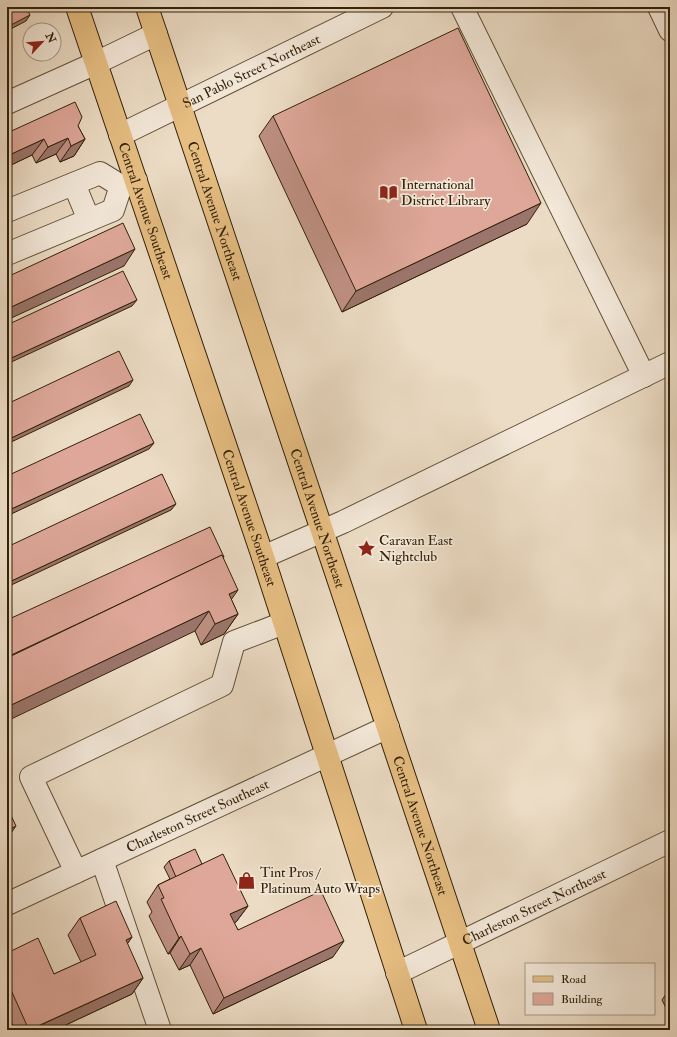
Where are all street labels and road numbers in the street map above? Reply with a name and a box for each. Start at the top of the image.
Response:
street label: San Pablo Street Northeast [180,30,323,112]
street label: Central Avenue Northeast [183,139,246,283]
street label: Central Avenue Southeast [114,140,177,282]
street label: Central Avenue Northeast [286,446,349,591]
street label: Central Avenue Southeast [218,447,280,589]
street label: Central Avenue Northeast [389,754,451,898]
street label: Charleston Street Southeast [124,775,272,856]
street label: Charleston Street Northeast [459,865,609,949]

